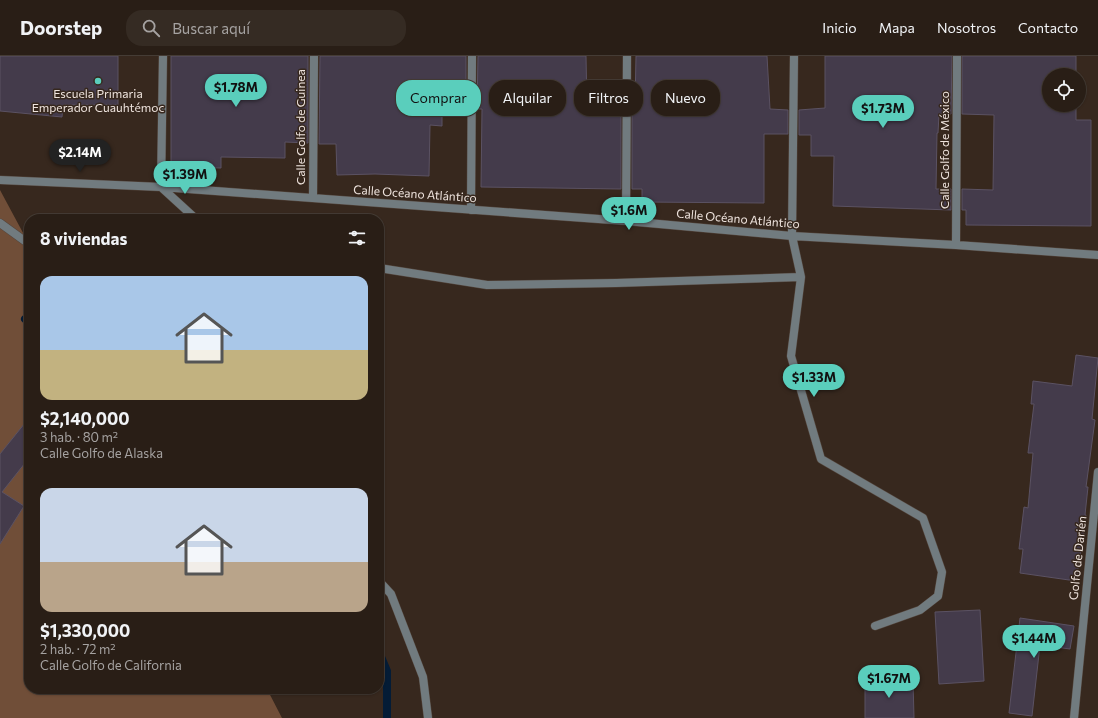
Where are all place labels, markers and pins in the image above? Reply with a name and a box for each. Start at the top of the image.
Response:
pin: $1.78M [203,74,269,108]
marker: Escuela Primaria Emperador Cuauhtémoc [93,76,103,86]
place label: Escuela Primaria Emperador Cuauhtémoc [32,86,164,114]
pin: $1.73M [850,95,916,129]
pin: $2.14M [47,139,113,173]
pin: $1.39M [152,161,218,195]
pin: $1.6M [601,197,657,231]
pin: $1.33M [781,364,847,398]
pin: $1.44M [1001,625,1067,659]
pin: $1.67M [856,665,922,699]

